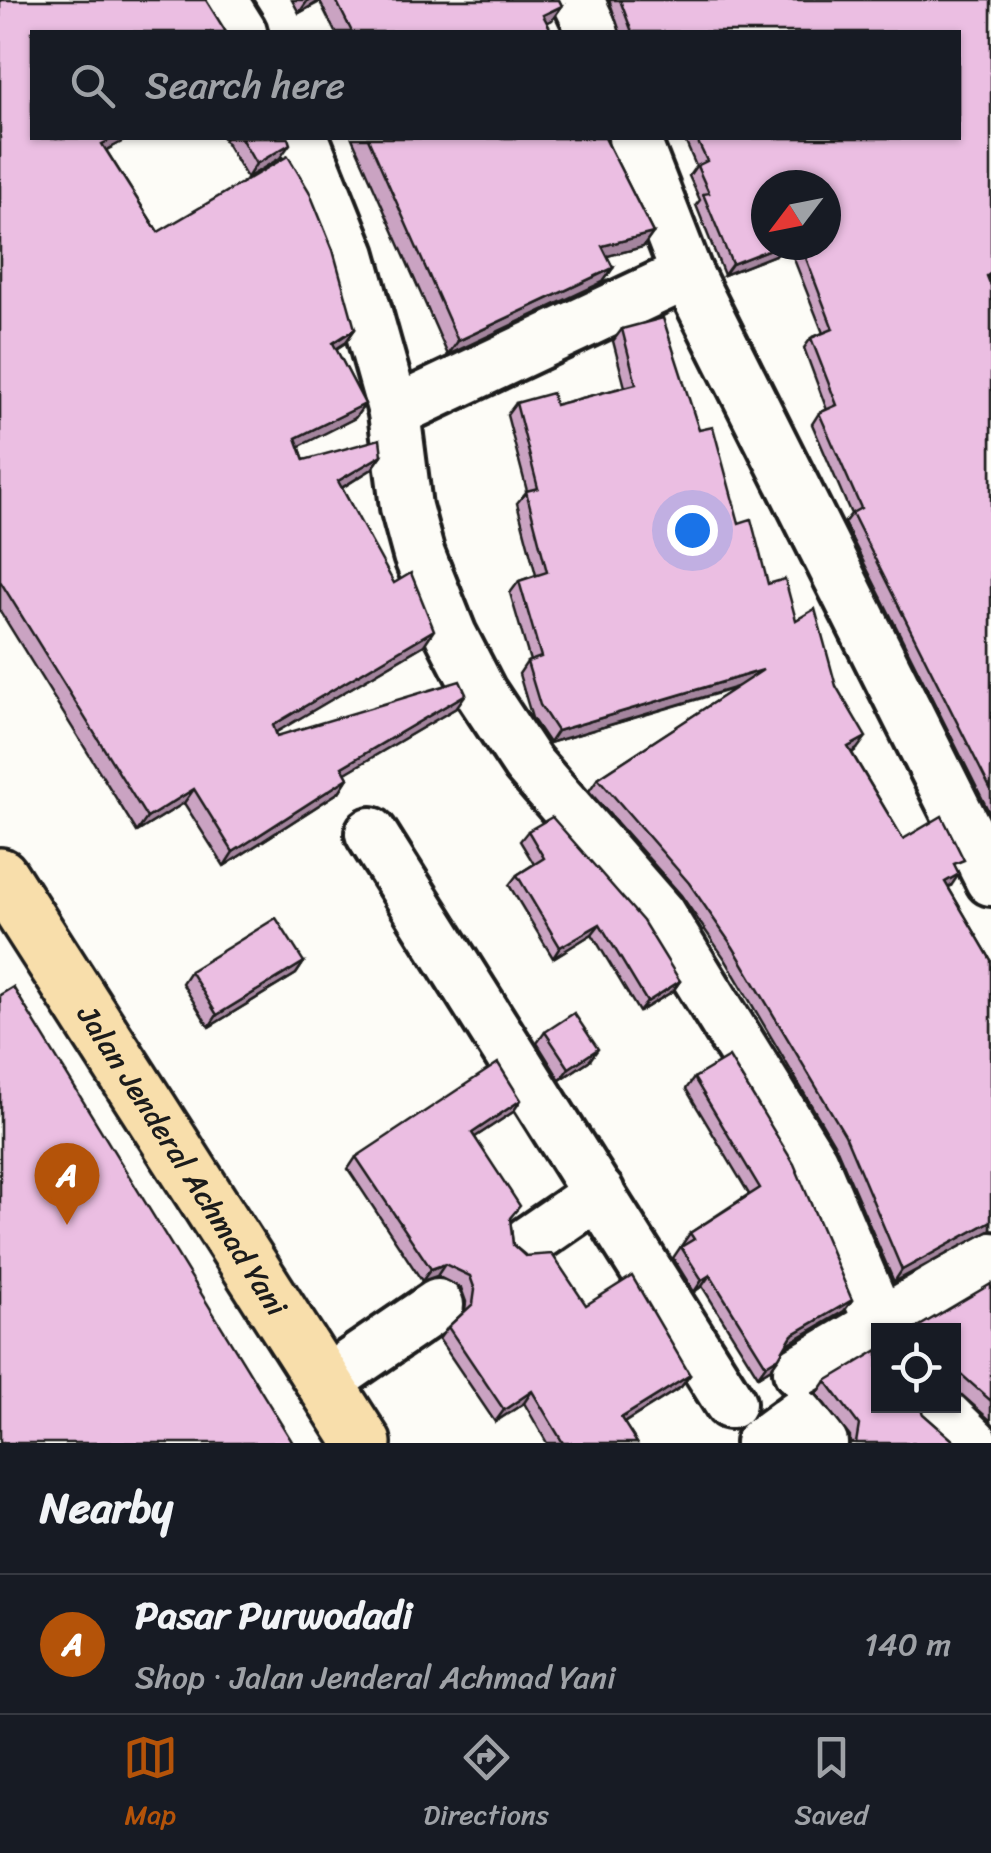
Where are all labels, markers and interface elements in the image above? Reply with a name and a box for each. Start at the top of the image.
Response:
search box [30,30,961,140]
text: Search here [145,52,345,119]
icon: search [65,58,120,113]
north arrow [751,170,841,260]
your location [667,505,718,556]
street label: Jalan Jenderal Achmad Yani [68,997,296,1321]
pin: A [34,1142,100,1225]
map controls [871,1323,961,1413]
button: locate [871,1323,961,1413]
text: Nearby [40,1471,173,1545]
text: Pasar Purwodadi [135,1582,413,1649]
text: A [62,1616,83,1673]
text: 140 m [864,1616,951,1673]
text: Shop · Jalan Jenderal Achmad Yani [135,1649,616,1706]
tab: Map [123,1730,178,1839]
tab: Directions [423,1730,549,1839]
tab: Saved [794,1730,868,1839]

